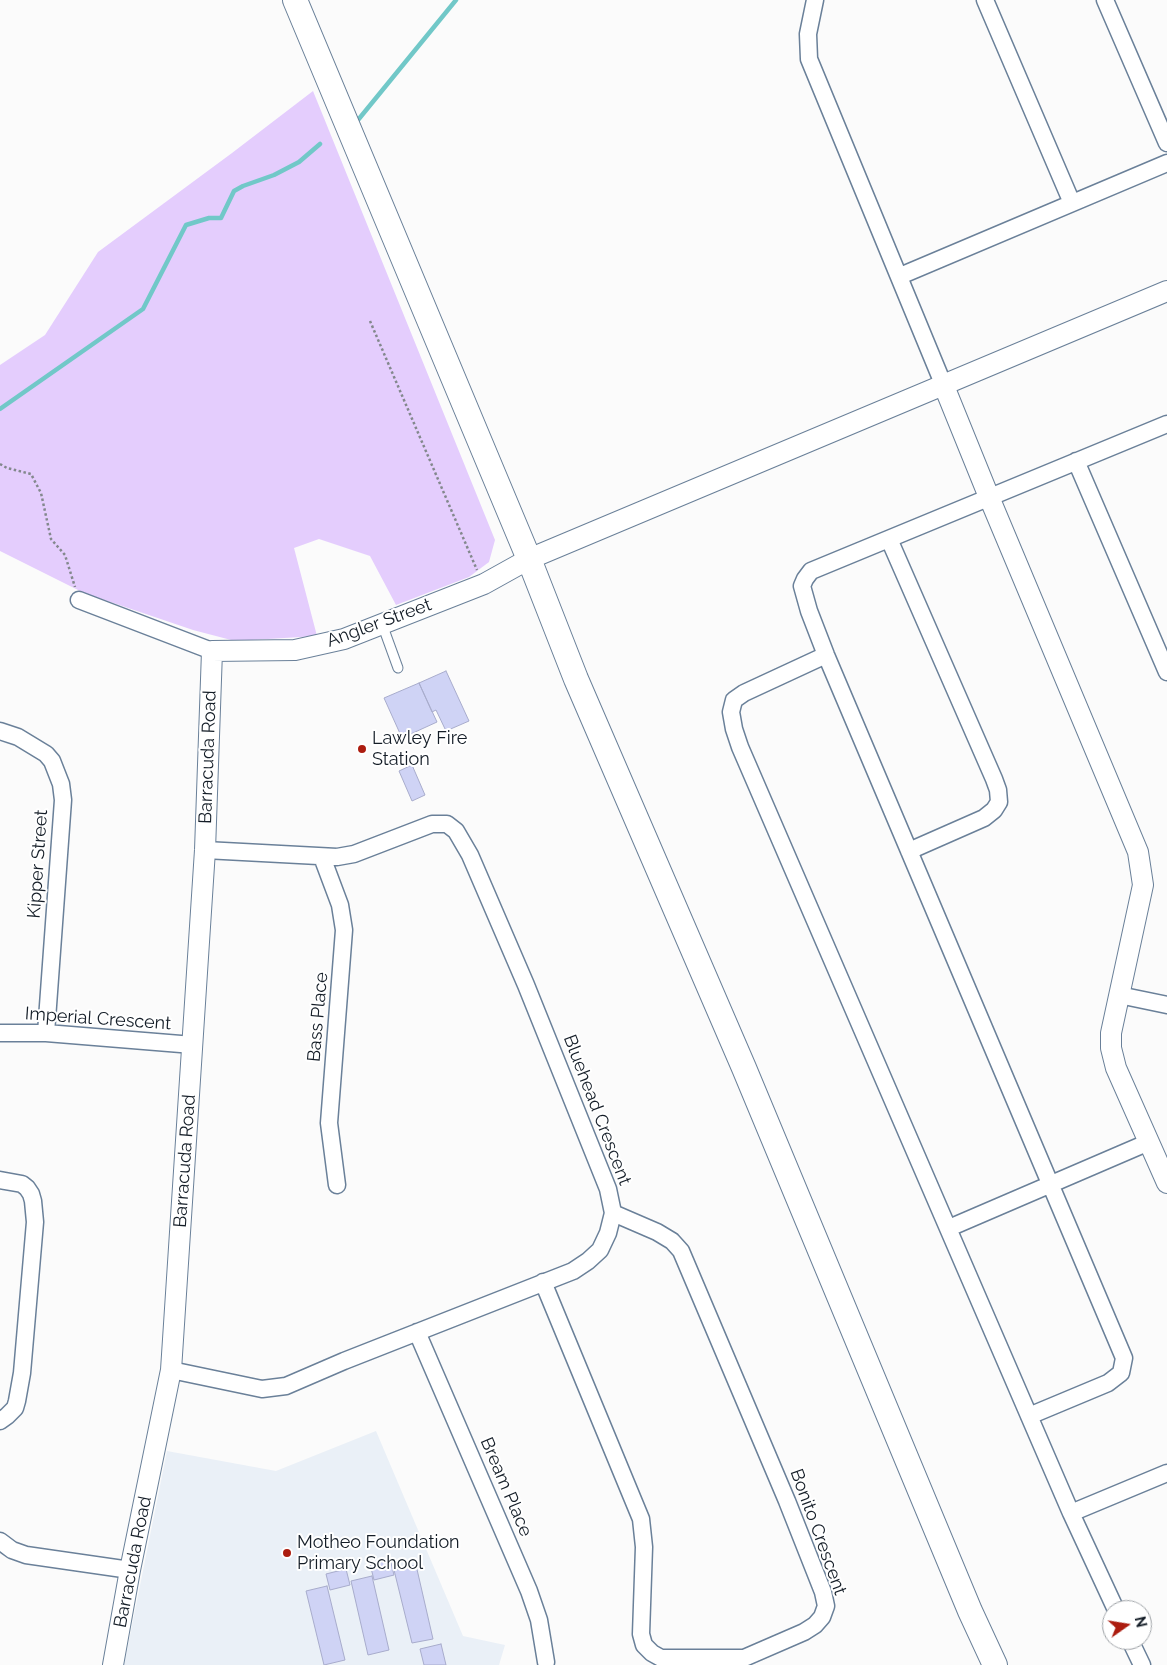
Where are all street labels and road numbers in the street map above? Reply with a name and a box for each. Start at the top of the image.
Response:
street label: Angler Street [324,594,434,652]
street label: Barracuda Road [195,690,221,824]
street label: Kipper Street [23,809,53,919]
street label: Bass Place [303,971,333,1063]
street label: Imperial Crescent [24,1003,172,1035]
street label: Bluehead Crescent [558,1032,636,1188]
street label: Barracuda Road [170,1094,200,1228]
street label: Bream Place [475,1434,537,1540]
street label: Bonito Crescent [785,1466,851,1598]
street label: Barracuda Road [110,1494,156,1630]

